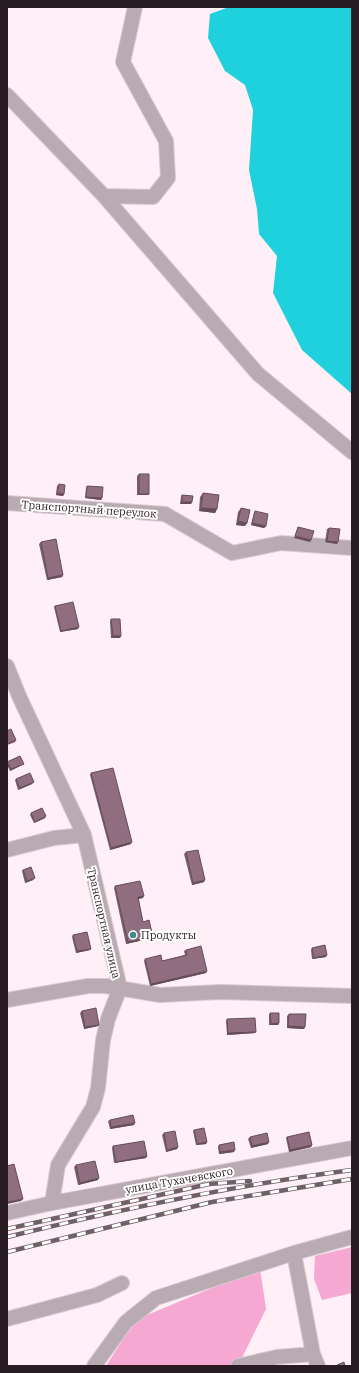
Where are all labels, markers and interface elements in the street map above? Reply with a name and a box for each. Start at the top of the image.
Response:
street label: Транспортный переулок [21,497,157,521]
street label: Транспортная улица [84,866,124,980]
place label: Продукты [141,928,196,942]
marker: Продукты [128,930,138,940]
street label: улица Тухачевского [124,1164,234,1196]

